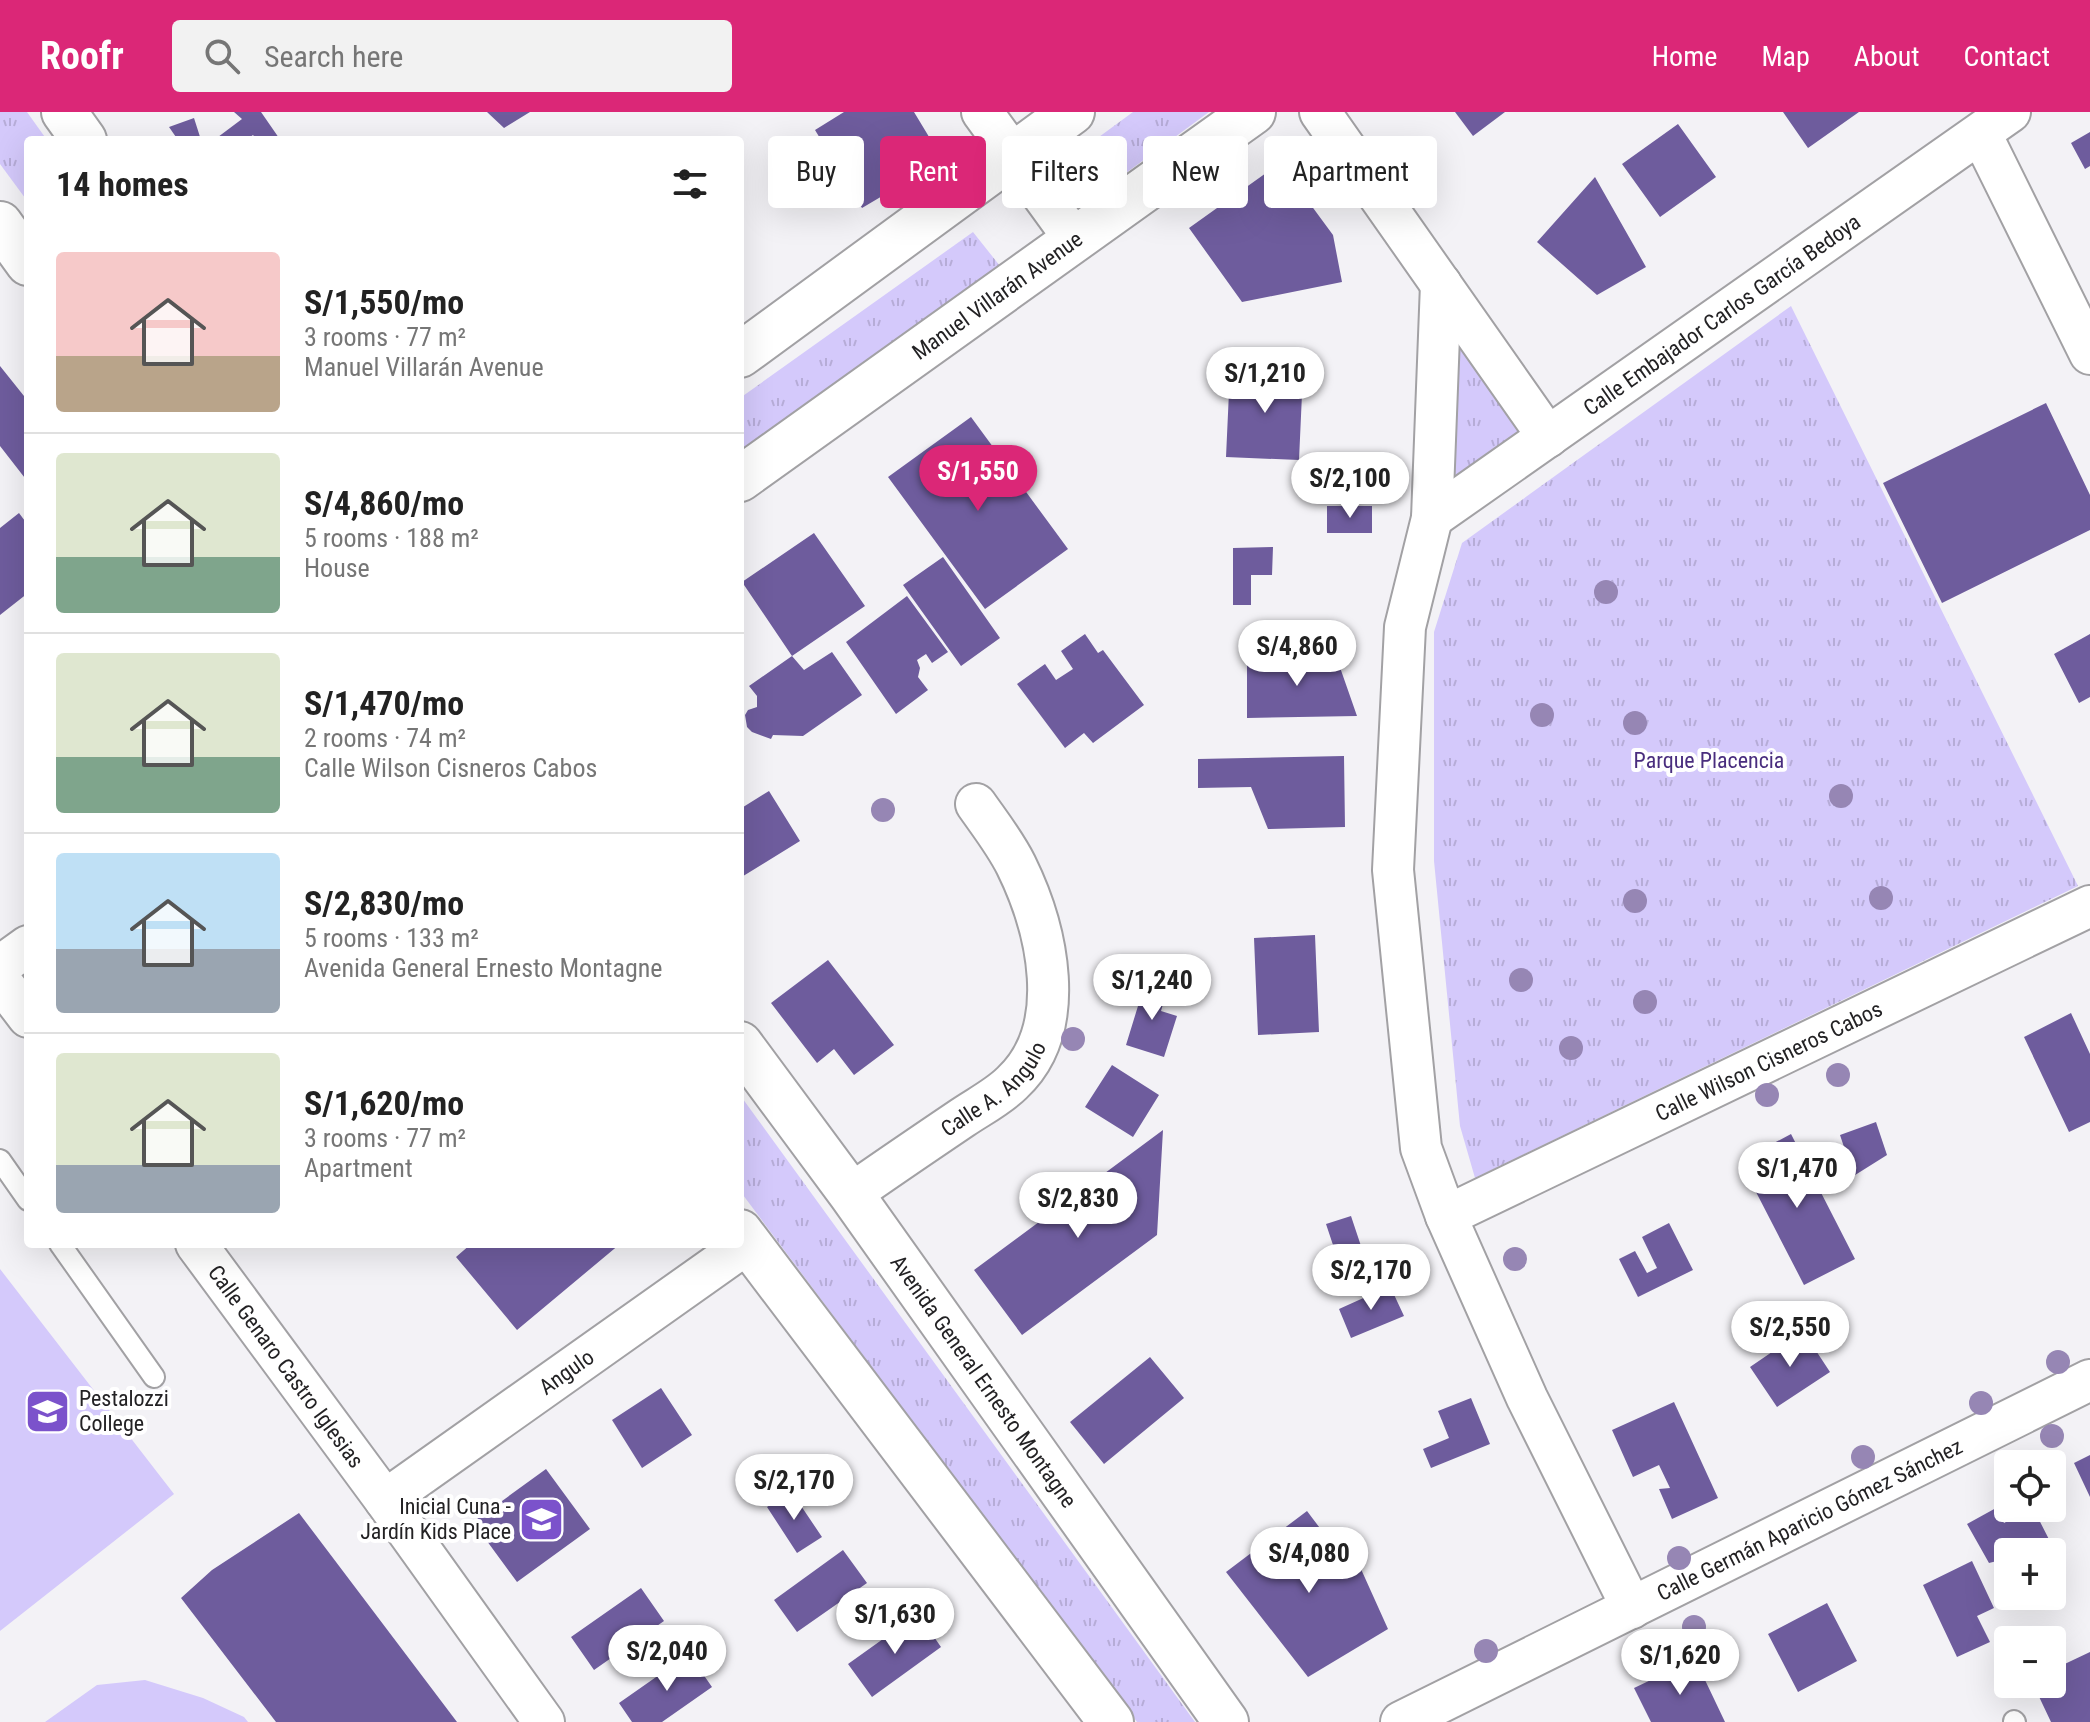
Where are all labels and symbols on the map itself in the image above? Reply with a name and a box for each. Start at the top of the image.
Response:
street label: Calle Embajador Carlos García Bedoya [1579,209,1865,421]
street label: Manuel Villarán Avenue [908,226,1087,365]
pin: S/1,210 [1191,347,1339,415]
pin: S/1,550 [904,445,1052,513]
pin: S/2,100 [1276,452,1424,520]
pin: S/4,860 [1223,620,1371,688]
park label: Parque Placencia [1634,748,1784,773]
pin: S/1,240 [1078,954,1226,1022]
street label: Calle Wilson Cisneros Cabos [1651,996,1886,1126]
street label: Calle A. Angulo [936,1038,1051,1142]
pin: S/1,470 [1723,1142,1871,1210]
pin: S/2,830 [1004,1172,1152,1240]
pin: S/2,170 [1297,1244,1445,1312]
street label: Avenida General Ernesto Montagne [885,1250,1081,1512]
street label: Calle Genaro Castro Iglesias [203,1260,369,1473]
pin: S/2,550 [1716,1301,1864,1369]
street label: Angulo [534,1344,599,1400]
place label: Pestalozzi College [79,1386,169,1436]
school or university icon: Pestalozzi College [24,1387,72,1435]
street label: Calle Germán Aparicio Gómez Sánchez [1653,1433,1966,1606]
pin: S/2,170 [720,1454,868,1522]
place label: Inicial Cuna - Jardín Kids Place [360,1494,511,1544]
school or university icon: Inicial Cuna - Jardín Kids Place [518,1495,566,1543]
pin: S/4,080 [1235,1527,1383,1595]
pin: S/1,630 [821,1588,969,1656]
pin: S/2,040 [593,1625,741,1693]
pin: S/1,620 [1606,1629,1754,1697]

